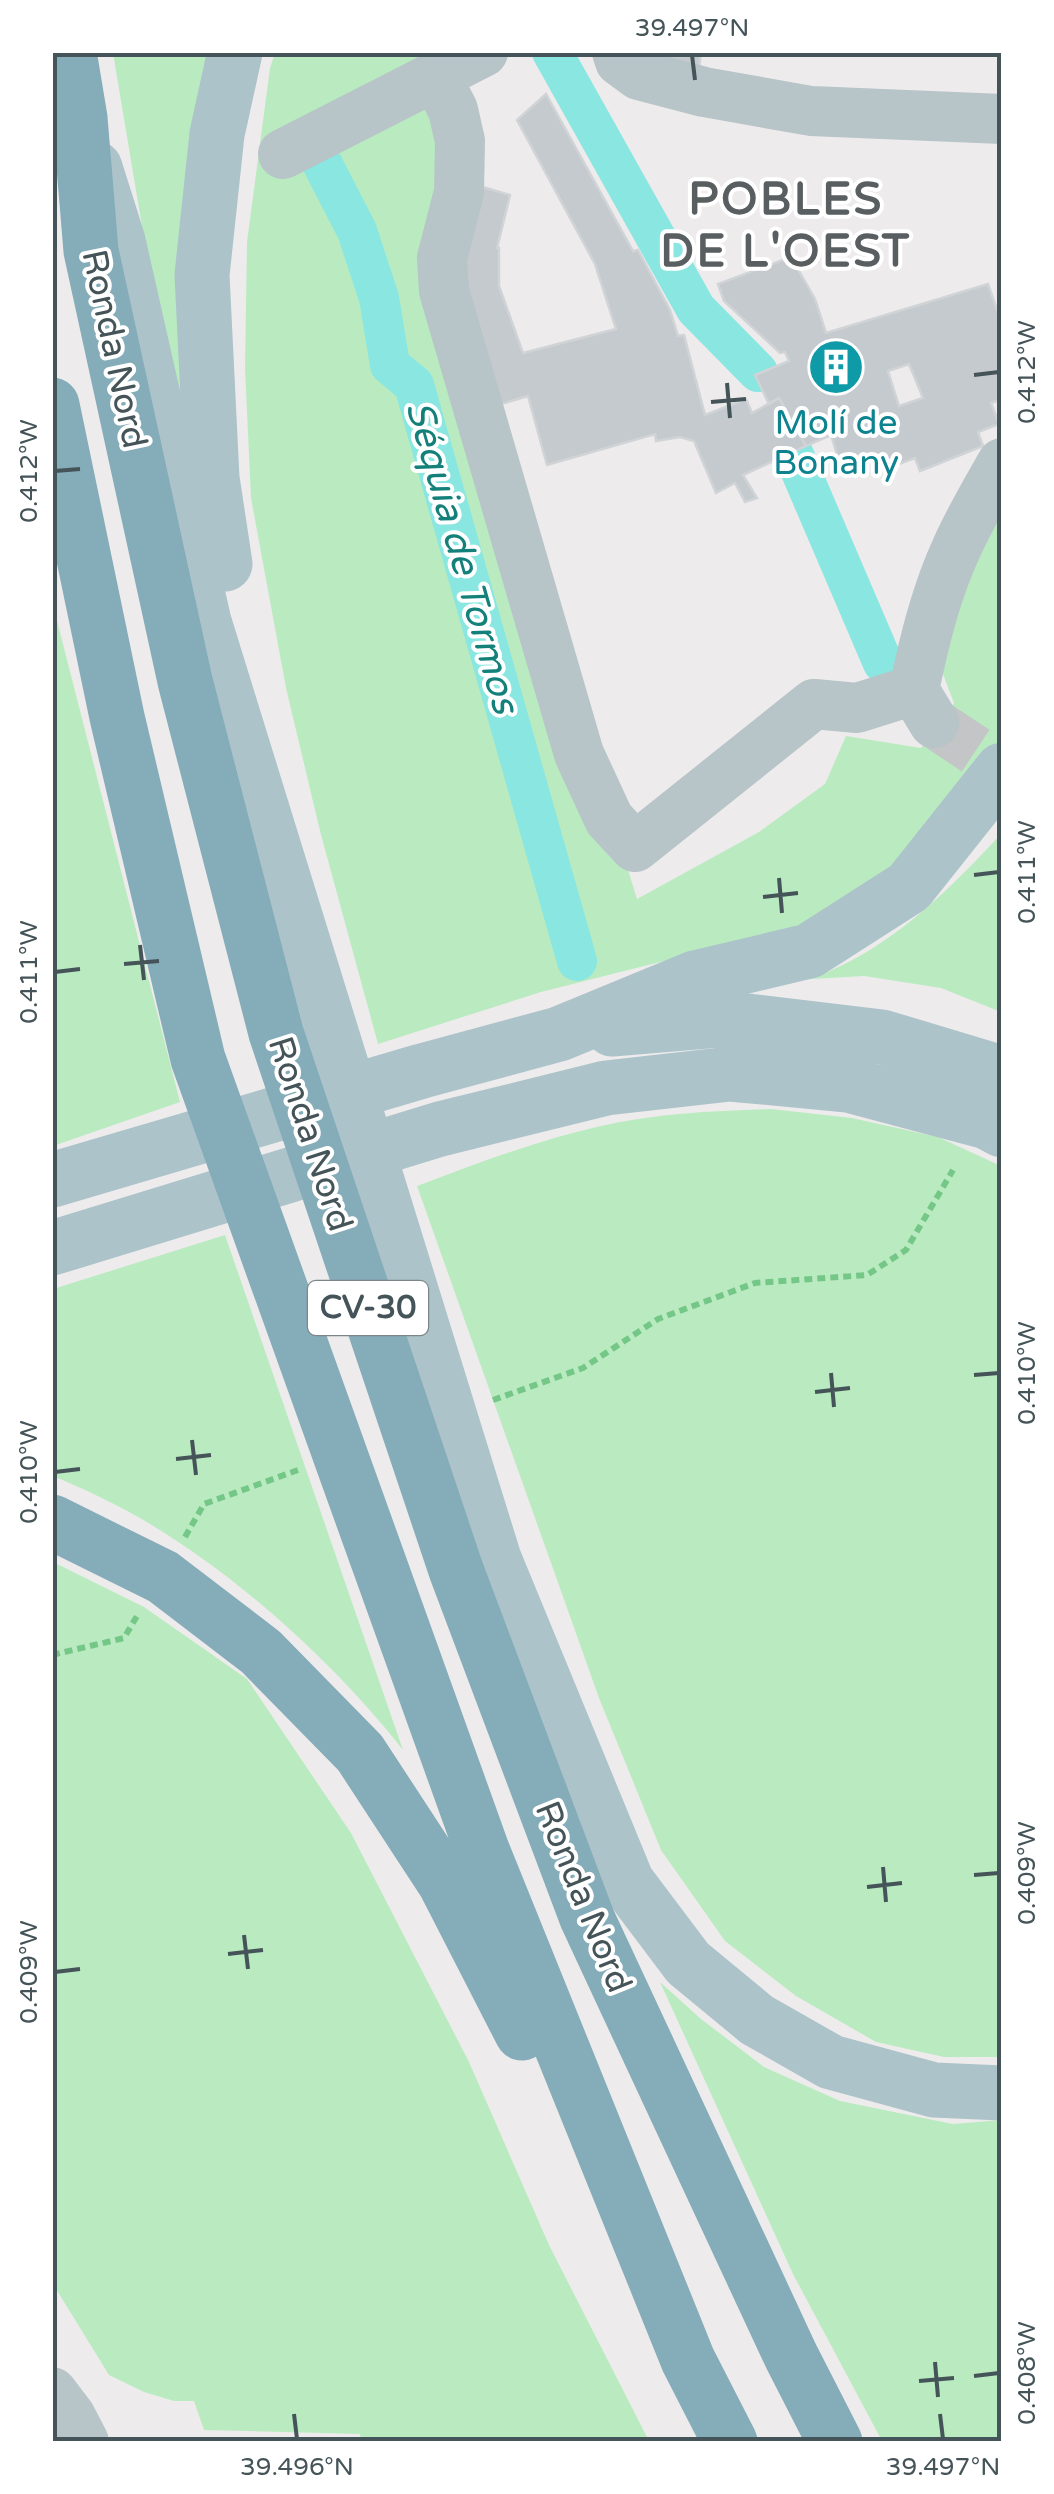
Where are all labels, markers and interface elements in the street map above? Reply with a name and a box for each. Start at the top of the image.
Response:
text: 39.497°N [635,13,749,43]
district label: POBLES DE L'OEST [660,173,912,279]
street label: Ronda Nord [72,246,156,452]
text: 0.412°W [1012,320,1042,424]
building icon: Molí de Bonany [806,337,866,397]
water label: Séquia de Tormos [395,396,529,721]
place label: Molí de Bonany [773,402,899,484]
text: 0.412°W [14,419,44,523]
text: 0.411°W [1012,820,1042,924]
text: 0.411°W [14,920,44,1024]
street label: Ronda Nord [259,1031,361,1237]
road number: CV-30 [308,1281,428,1335]
text: 0.410°W [1012,1321,1042,1425]
text: 0.410°W [14,1420,44,1524]
street label: Ronda Nord [526,1795,640,1999]
text: 0.409°W [1012,1821,1042,1925]
text: 0.409°W [14,1920,44,2024]
text: 0.408°W [1012,2321,1042,2425]
text: 39.496°N [240,2452,354,2482]
text: 39.497°N [886,2452,1000,2482]

